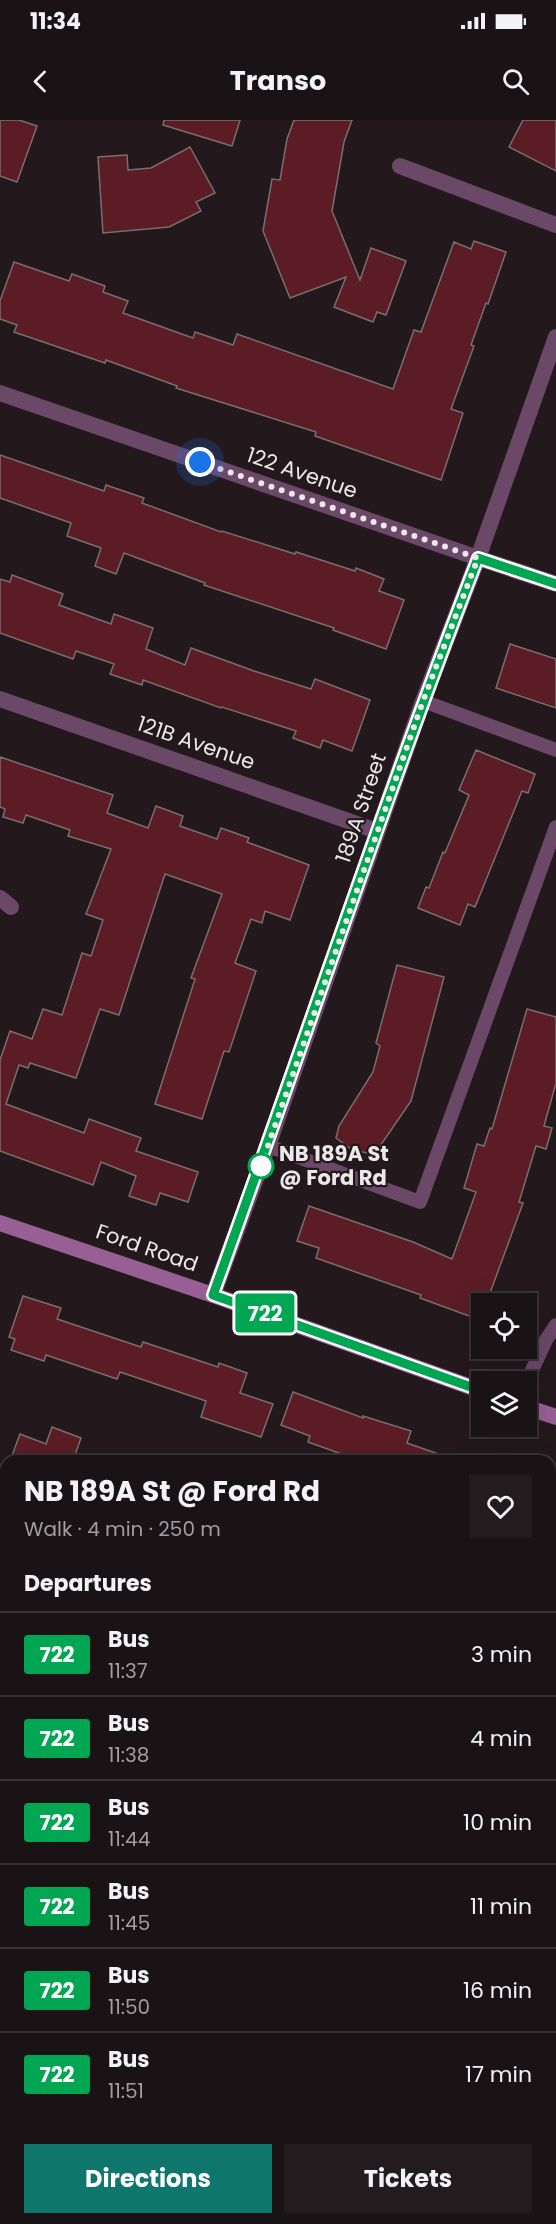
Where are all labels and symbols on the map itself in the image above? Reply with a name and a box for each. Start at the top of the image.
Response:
street label: 122 Avenue [243,440,361,505]
your location [185,447,215,477]
street label: 121B Avenue [133,709,259,776]
street label: 189A Street [328,749,393,867]
place label: NB 189A St @ Ford Rd [279,1139,389,1192]
marker: NB 189A St @ Ford Rd [248,1153,274,1179]
street label: Ford Road [92,1217,202,1279]
line badge: 722 [230,1294,300,1332]

